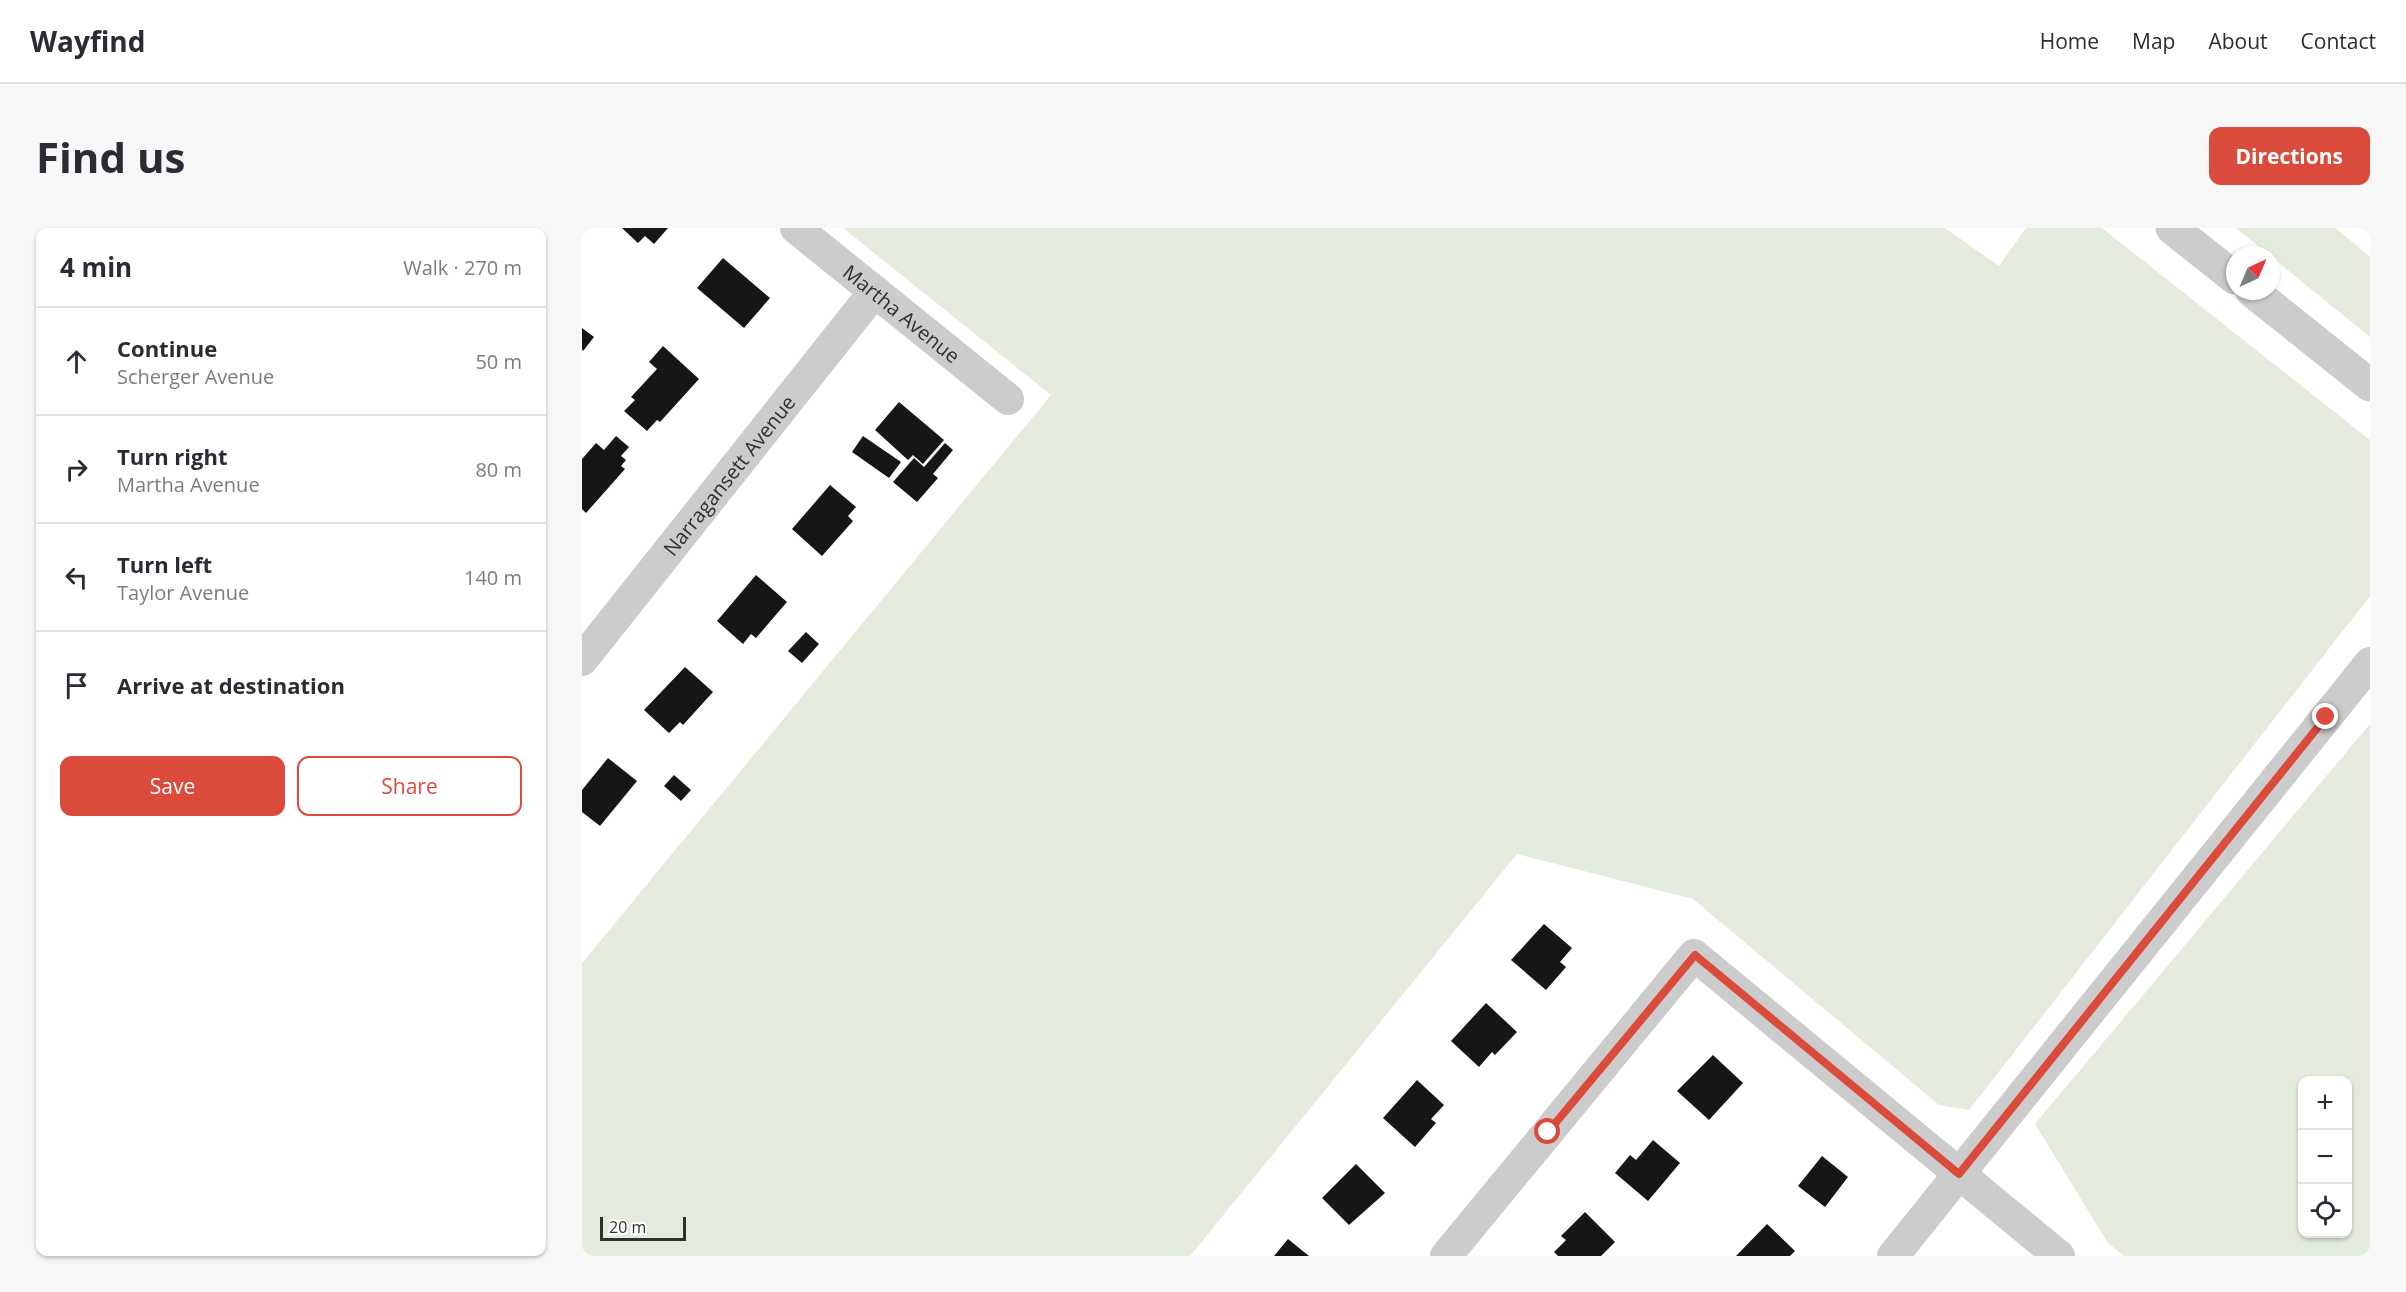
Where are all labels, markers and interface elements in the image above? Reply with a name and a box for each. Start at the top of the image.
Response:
text: Wayfind [30,22,145,60]
text: Home [2040,27,2099,55]
text: Map [2132,27,2175,55]
text: About [2208,27,2268,55]
text: Contact [2301,27,2376,55]
button: Directions [2209,127,2370,185]
text: Find us [36,128,185,185]
north arrow [2226,246,2280,300]
text: 4 min [60,249,132,285]
text: Walk · 270 m [403,254,522,281]
street label: Martha Avenue [838,258,966,369]
text: Continue [117,333,217,363]
icon: ahead [60,345,93,378]
text: 50 m [475,348,522,375]
text: Scherger Avenue [117,363,274,390]
street label: Narragansett Avenue [657,389,801,561]
text: Turn right [117,441,228,471]
icon: right [60,453,93,486]
text: 80 m [475,456,522,483]
text: Martha Avenue [117,471,260,498]
text: Turn left [117,549,212,579]
icon: left [60,561,93,594]
text: 140 m [464,564,522,591]
text: Taylor Avenue [117,579,249,606]
icon: arrive [60,669,93,702]
text: Arrive at destination [117,670,345,700]
route end [2312,703,2338,729]
button: Save [60,756,285,816]
button: Share [297,756,522,816]
map controls [2298,1076,2352,1238]
button: + [2298,1076,2352,1130]
route start [1534,1118,1560,1144]
button: − [2298,1130,2352,1184]
button: locate [2298,1184,2352,1238]
scale bar [600,1214,686,1242]
text: 20 m [609,1216,646,1238]

